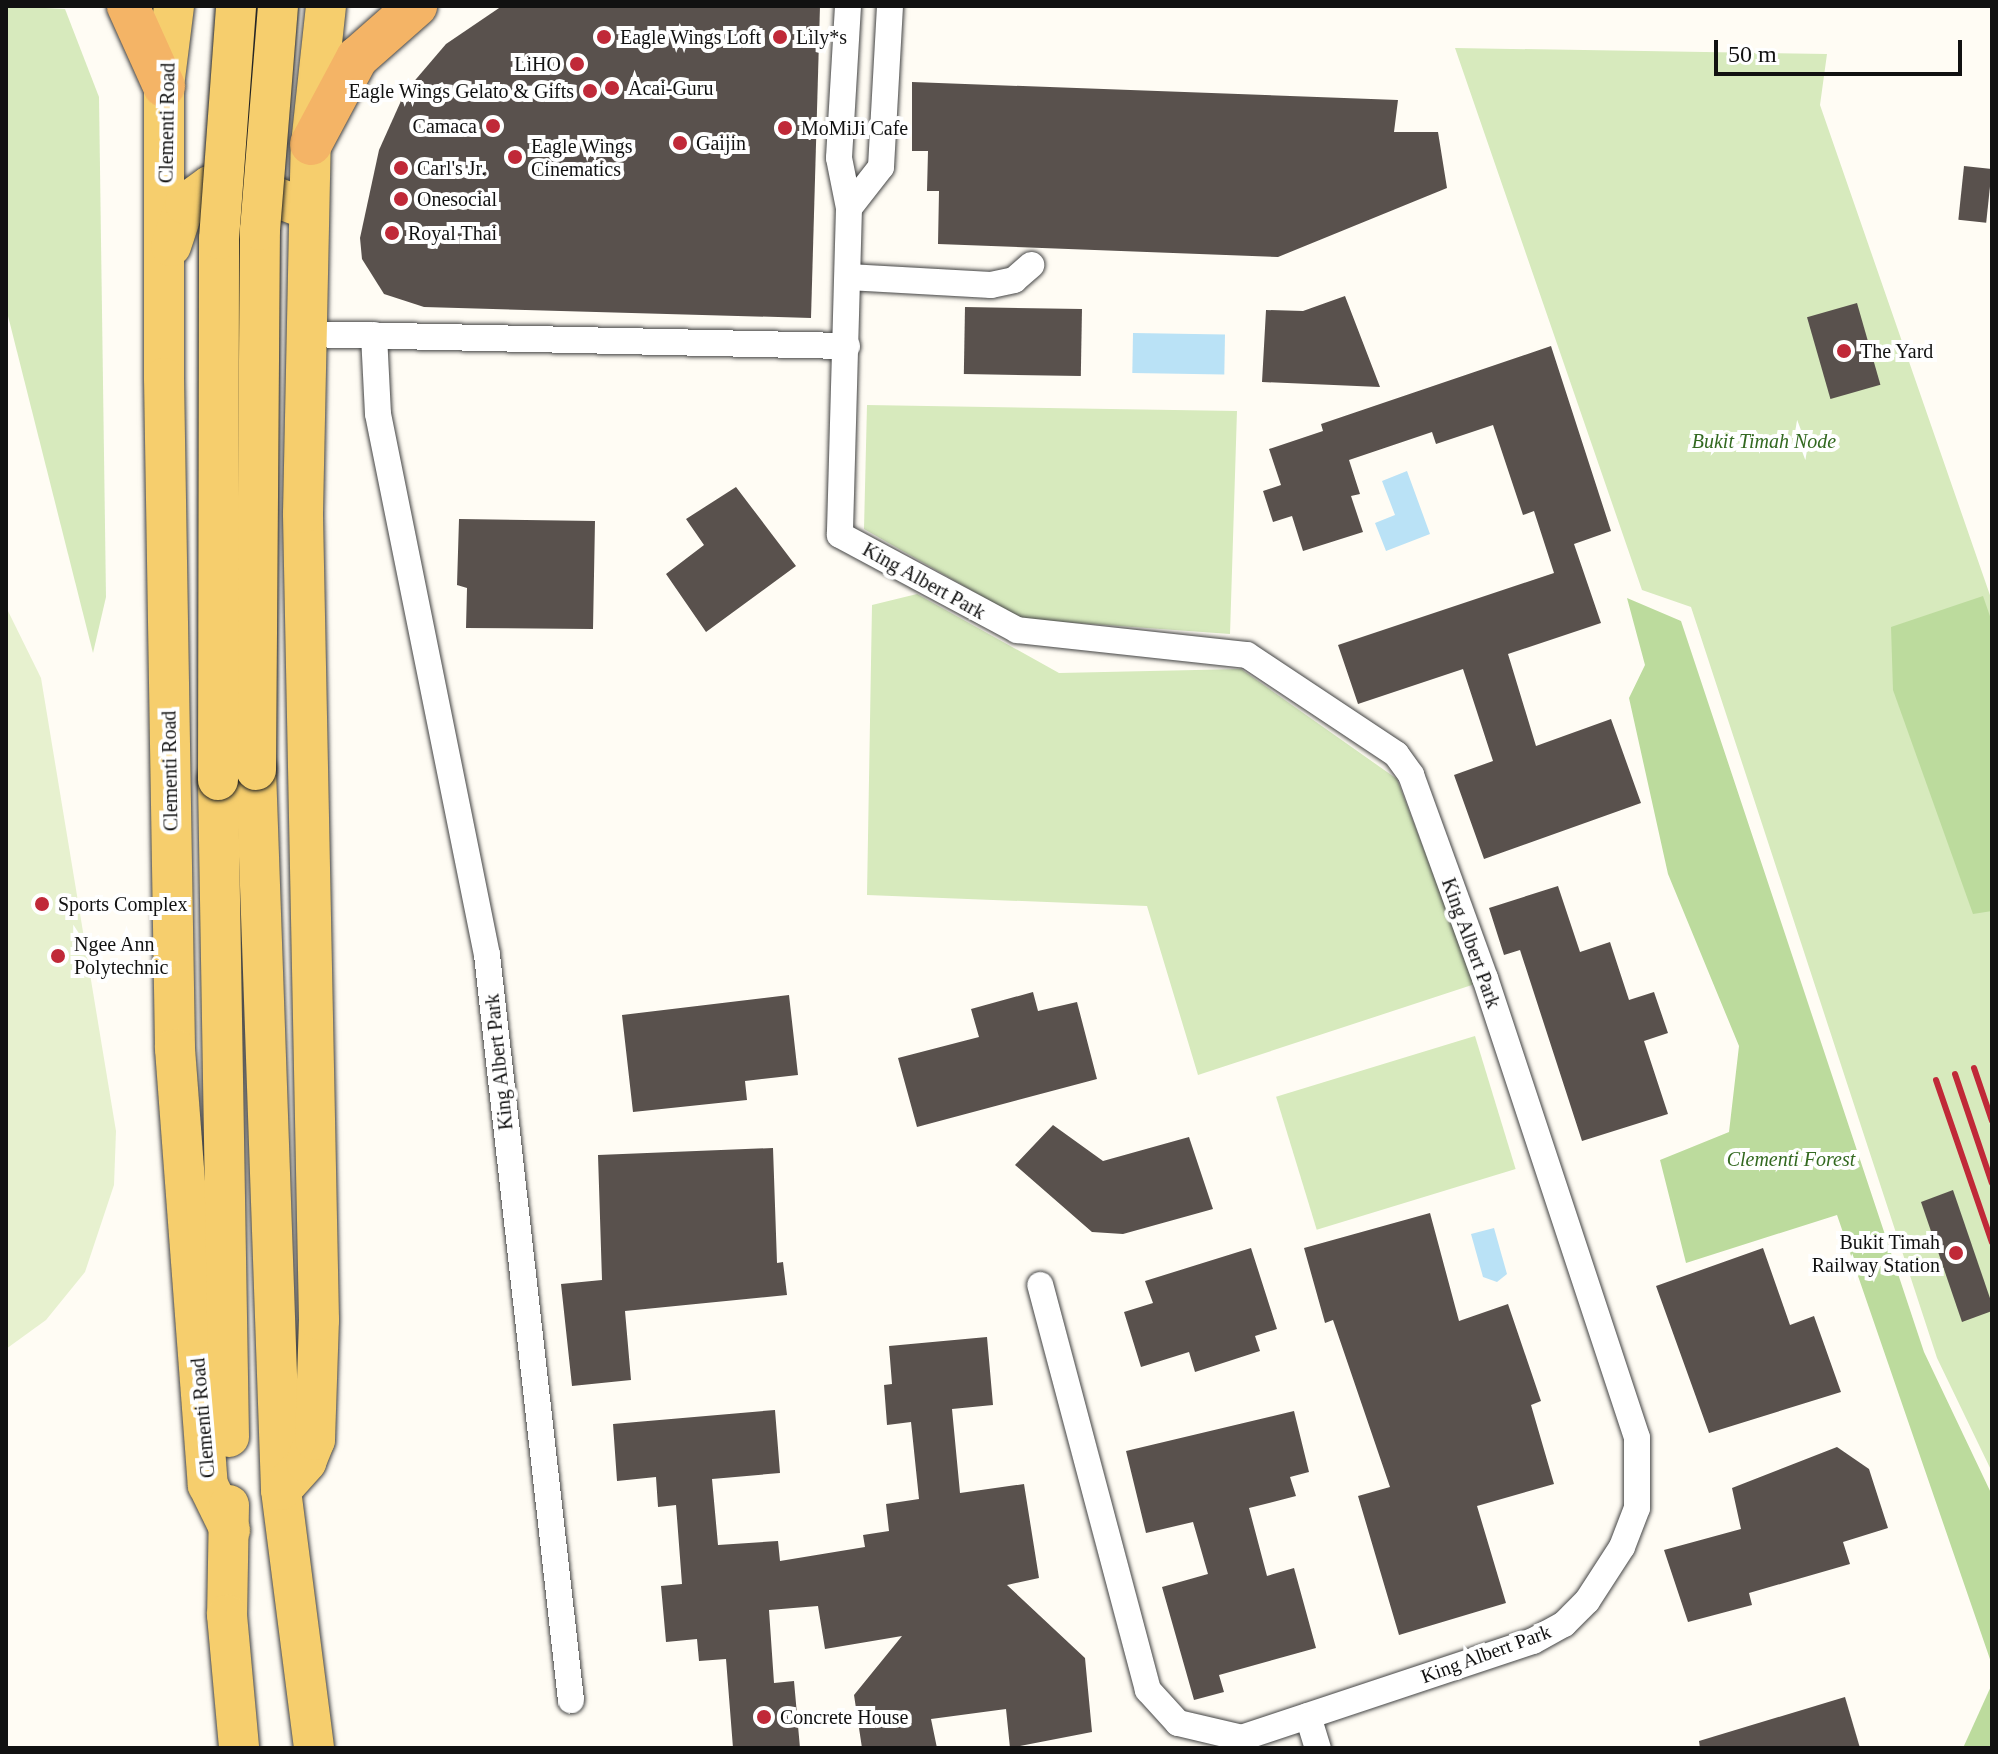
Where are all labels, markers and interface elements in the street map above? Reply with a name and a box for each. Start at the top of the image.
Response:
scale bar [1718,24,1966,74]
place label: Eagle Wings Loft [620,25,761,49]
place label: Lily*s [796,25,847,49]
marker: Eagle Wings Loft [595,28,613,46]
marker: Lily*s [771,28,789,46]
text: 50 m [1728,41,1777,67]
place label: LiHO [514,52,561,76]
marker: LiHO [568,55,586,73]
street label: Clementi Road [154,63,180,183]
place label: Acai-Guru [628,76,714,100]
place label: Eagle Wings Gelato & Gifts [348,79,574,103]
marker: Acai-Guru [603,79,621,97]
marker: Eagle Wings Gelato & Gifts [581,82,599,100]
place label: Camaca [413,114,477,138]
place label: MoMiJi Cafe [801,116,908,140]
marker: Camaca [484,117,502,135]
marker: MoMiJi Cafe [776,119,794,137]
place label: Gaijin [696,131,746,155]
place label: Eagle Wings Cinematics [531,134,633,181]
marker: Gaijin [671,134,689,152]
marker: Eagle Wings Cinematics [506,148,524,166]
place label: Carl's Jr. [417,156,486,180]
marker: Carl's Jr. [392,159,410,177]
place label: Onesocial [417,187,497,211]
marker: Onesocial [392,190,410,208]
place label: Royal Thai [408,221,497,245]
marker: Royal Thai [383,224,401,242]
place label: The Yard [1860,339,1934,363]
marker: The Yard [1835,342,1853,360]
park label: Bukit Timah Node [1692,429,1836,453]
street label: King Albert Park [858,537,990,625]
street label: Clementi Road [157,711,183,831]
street label: King Albert Park [1436,874,1506,1012]
place label: Sports Complex [58,892,187,916]
marker: Sports Complex [33,895,51,913]
place label: Ngee Ann Polytechnic [74,932,168,979]
marker: Ngee Ann Polytechnic [49,947,67,965]
street label: King Albert Park [480,992,518,1132]
park label: Clementi Forest [1727,1147,1855,1171]
place label: Bukit Timah Railway Station [1812,1230,1940,1277]
marker: Bukit Timah Railway Station [1947,1244,1965,1262]
street label: Clementi Road [186,1357,220,1479]
street label: King Albert Park [1417,1619,1555,1689]
place label: Concrete House [780,1705,908,1729]
marker: Concrete House [755,1708,773,1726]

